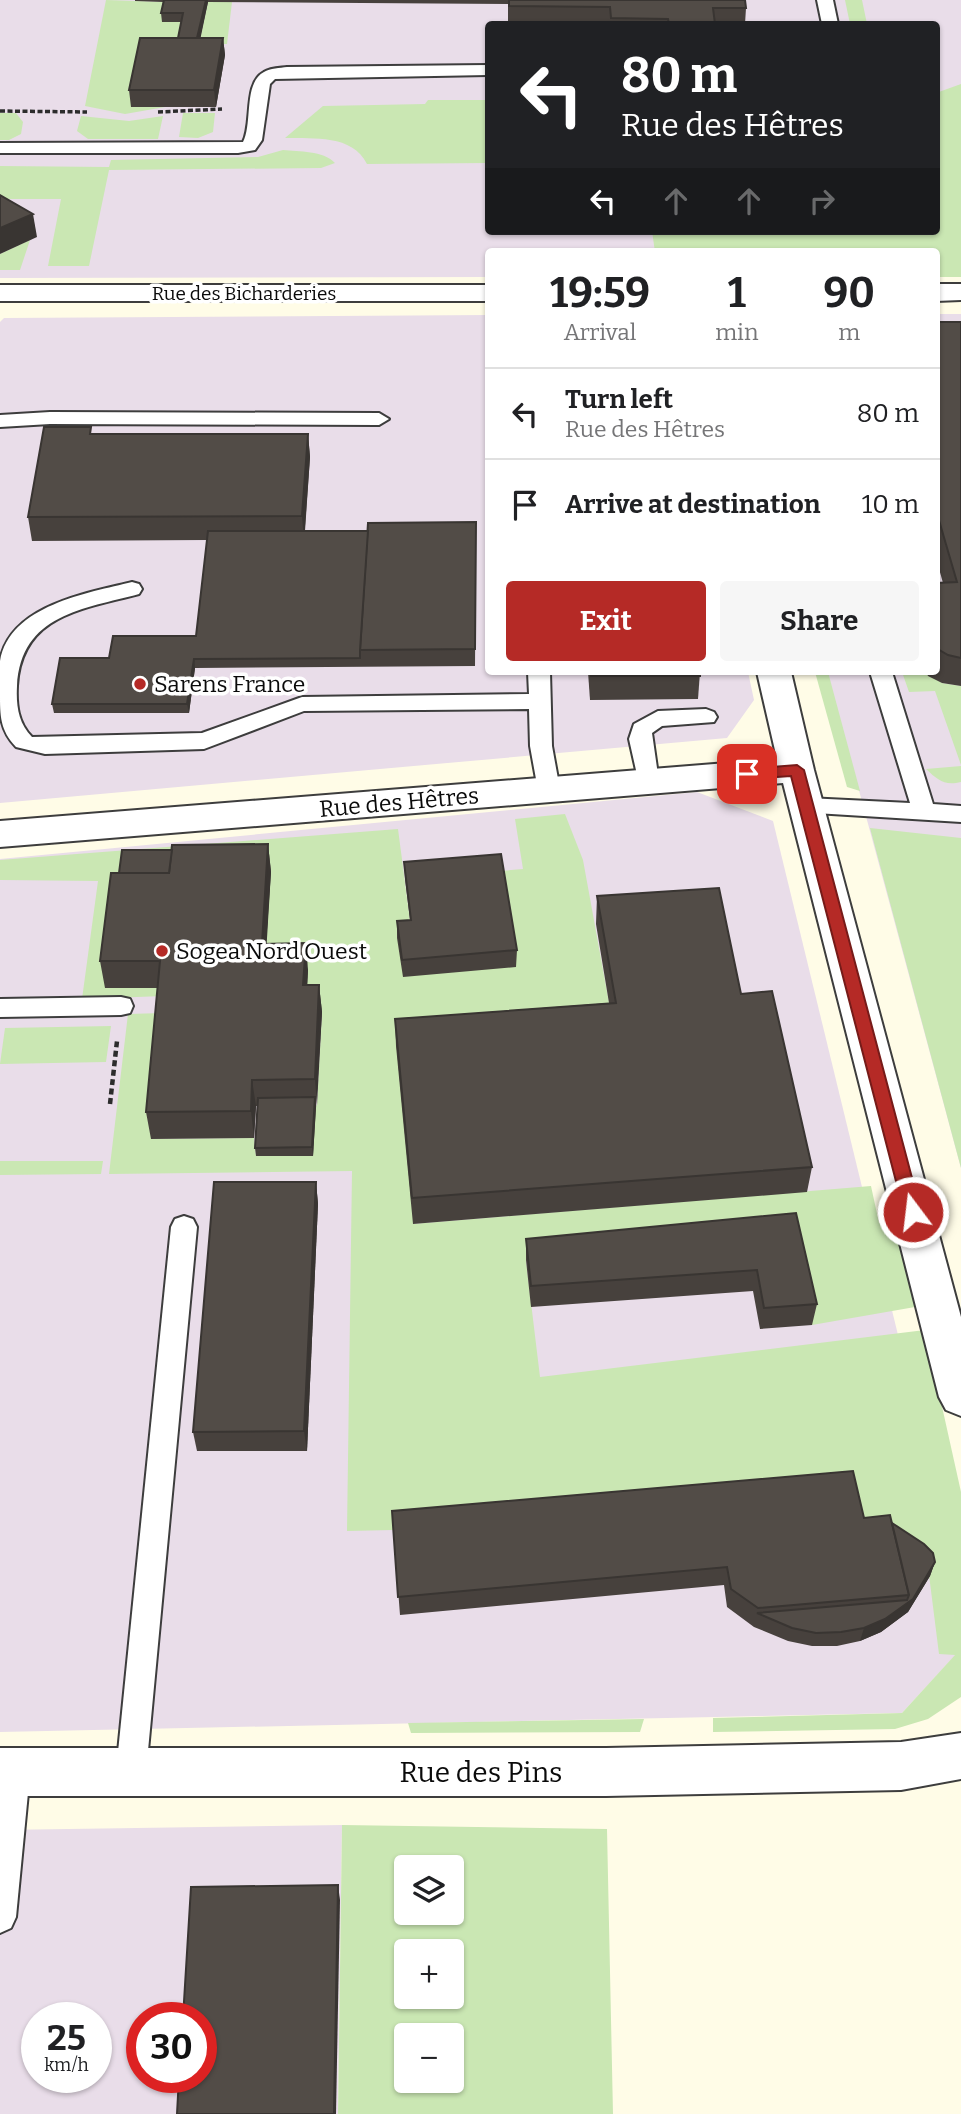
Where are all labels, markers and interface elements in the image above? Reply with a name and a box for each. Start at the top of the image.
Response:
text: 80 m [621,46,737,105]
icon: left [506,49,597,140]
text: Rue des Hêtres [621,106,844,144]
icon: left [584,182,622,220]
icon: ahead [657,182,695,220]
icon: ahead [730,182,768,220]
icon: right [803,182,841,220]
text: 19:59 [550,268,650,318]
text: 1 [728,268,746,318]
text: 90 [824,268,875,318]
street label: Rue des Bicharderies [152,282,336,305]
text: Arrival [564,318,637,346]
text: min [715,318,759,346]
text: m [838,318,860,346]
text: Turn left [565,384,673,415]
icon: left [506,395,544,433]
text: 80 m [857,398,919,429]
text: Rue des Hêtres [565,415,725,443]
icon: arrive [506,486,544,524]
text: Arrive at destination [565,489,820,520]
text: 10 m [862,489,919,520]
button: Exit [506,581,706,661]
button: Share [720,581,919,661]
place label: Sarens France [154,670,305,698]
marker: Sarens France [132,676,148,692]
pin [717,744,777,804]
icon: arrive [728,755,766,793]
street label: Rue des Hêtres [318,781,480,823]
place label: Sogea Nord Ouest [176,937,367,965]
marker: Sogea Nord Ouest [154,943,170,959]
position arrow [876,1175,950,1249]
street label: Rue des Pins [400,1756,563,1789]
map controls [394,1855,464,2093]
button: layers [394,1855,464,1925]
button: + [394,1939,464,2009]
speed limit sign: 30 [126,2002,217,2093]
text: 25 [47,2017,86,2059]
button: − [394,2023,464,2093]
text: km/h [44,2054,89,2076]

